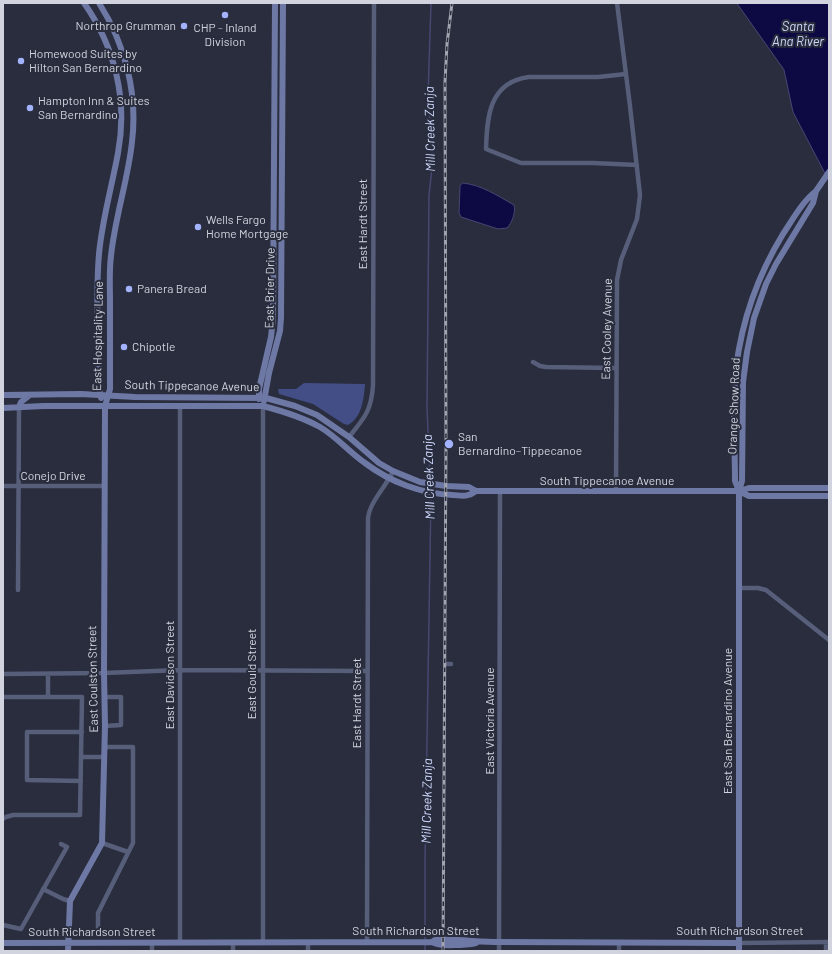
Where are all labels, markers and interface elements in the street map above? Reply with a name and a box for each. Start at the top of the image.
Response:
marker: CHP - Inland Division [220,10,230,20]
place label: Northrop Grumman [76,19,176,33]
water label: Santa Ana River [772,19,824,50]
marker: Northrop Grumman [179,21,189,31]
place label: CHP - Inland Division [193,21,257,49]
place label: Homewood Suites by Hilton San Bernardino [29,47,142,75]
marker: Homewood Suites by Hilton San Bernardino [16,56,26,66]
water label: Mill Creek Zanja [421,86,439,172]
place label: Hampton Inn & Suites San Bernardino [38,94,150,122]
marker: Hampton Inn & Suites San Bernardino [25,103,35,113]
street label: East Hardt Street [356,179,370,269]
place label: Wells Fargo Home Mortgage [206,213,288,241]
marker: Wells Fargo Home Mortgage [193,222,203,232]
street label: East Brier Drive [262,247,278,329]
street label: East Cooley Avenue [599,278,615,380]
street label: East Hospitality Lane [90,281,106,391]
place label: Panera Bread [137,282,207,296]
marker: Panera Bread [124,284,134,294]
place label: Chipotle [132,340,175,354]
marker: Chipotle [119,342,129,352]
street label: Orange Show Road [725,357,743,455]
street label: South Tippecanoe Avenue [125,378,259,394]
place label: San Bernardino–Tippecanoe [458,430,582,458]
water label: Mill Creek Zanja [420,434,438,520]
marker: San Bernardino–Tippecanoe [443,438,455,450]
street label: Conejo Drive [20,469,86,483]
street label: South Tippecanoe Avenue [540,474,674,488]
street label: East Davidson Street [163,621,177,729]
street label: East Coulston Street [85,625,101,733]
street label: East Gould Street [245,629,259,719]
street label: East San Bernardino Avenue [721,648,735,794]
street label: East Hardt Street [350,658,364,748]
street label: East Victoria Avenue [483,667,497,775]
water label: Mill Creek Zanja [418,758,436,844]
street label: South Richardson Street [352,924,480,938]
street label: South Richardson Street [676,924,804,938]
street label: South Richardson Street [28,925,156,939]

